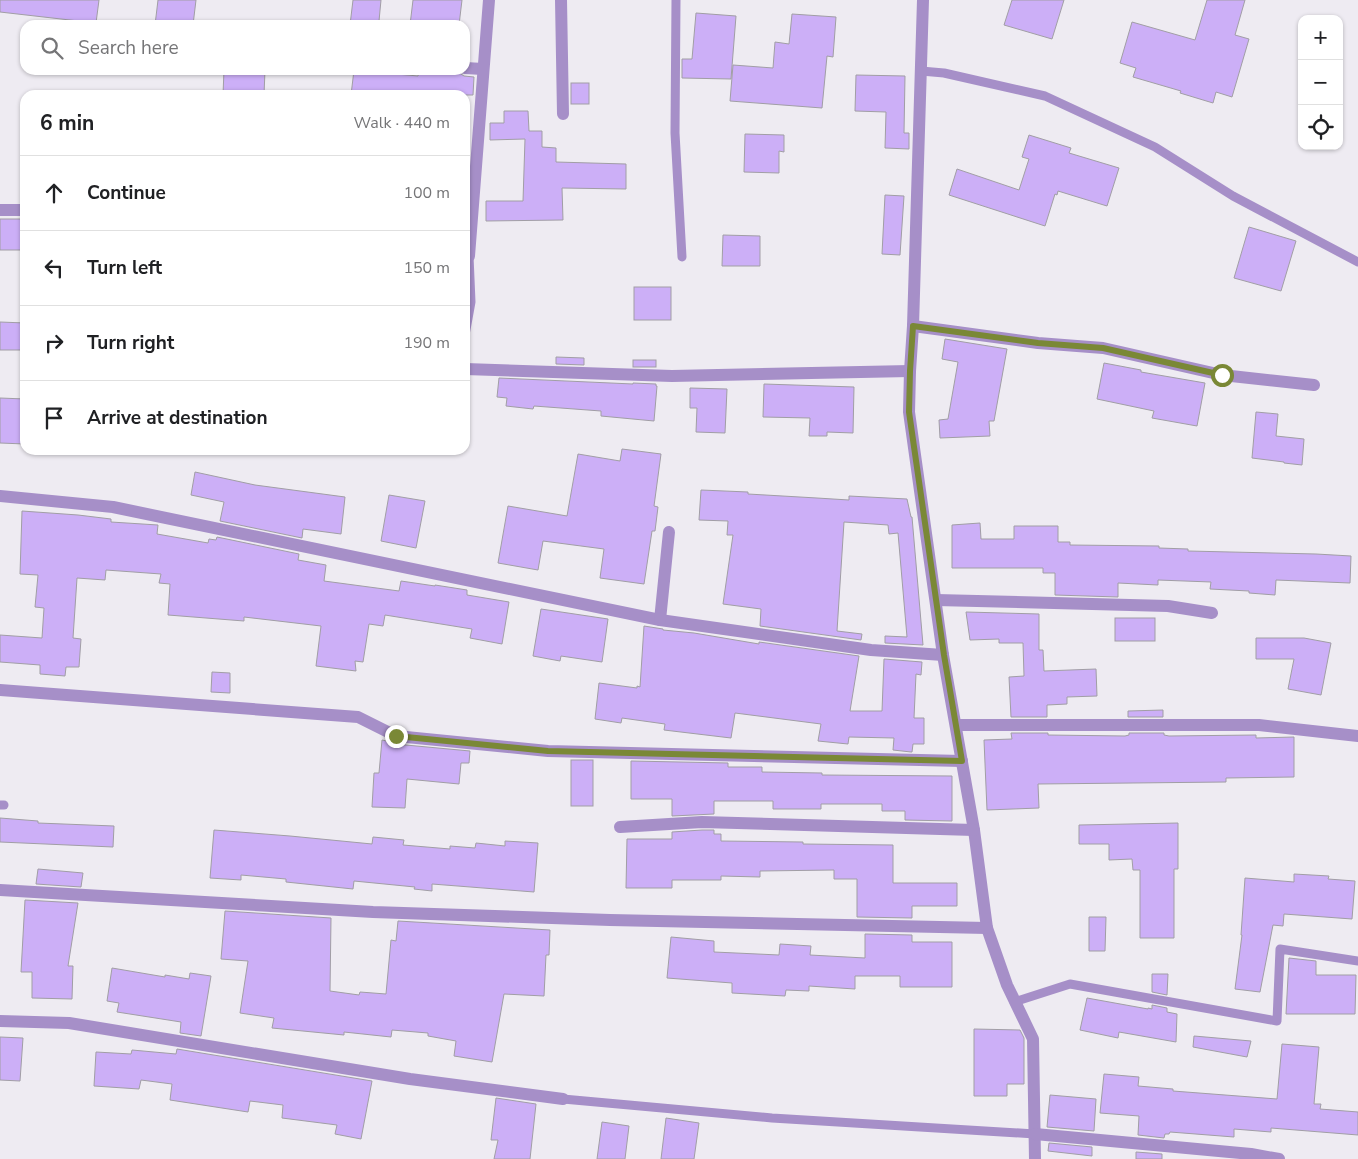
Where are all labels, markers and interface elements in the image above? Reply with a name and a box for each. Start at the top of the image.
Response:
map controls [1298,15,1343,150]
button: + [1298,15,1343,60]
search box [20,20,470,75]
icon: search [38,34,66,62]
text: Search here [78,35,179,61]
button: − [1298,60,1343,105]
button: locate [1298,105,1343,150]
text: 6 min [40,109,94,137]
text: Walk · 440 m [354,112,450,134]
icon: ahead [40,179,68,207]
text: Continue [87,180,166,206]
text: 100 m [403,182,450,204]
icon: left [40,254,68,282]
text: Turn left [87,255,162,281]
text: 150 m [403,257,450,279]
icon: right [40,329,68,357]
text: Turn right [87,330,174,356]
text: 190 m [403,332,450,354]
route start [1211,364,1234,387]
icon: arrive [40,404,68,432]
text: Arrive at destination [87,405,268,431]
route end [385,725,408,748]

